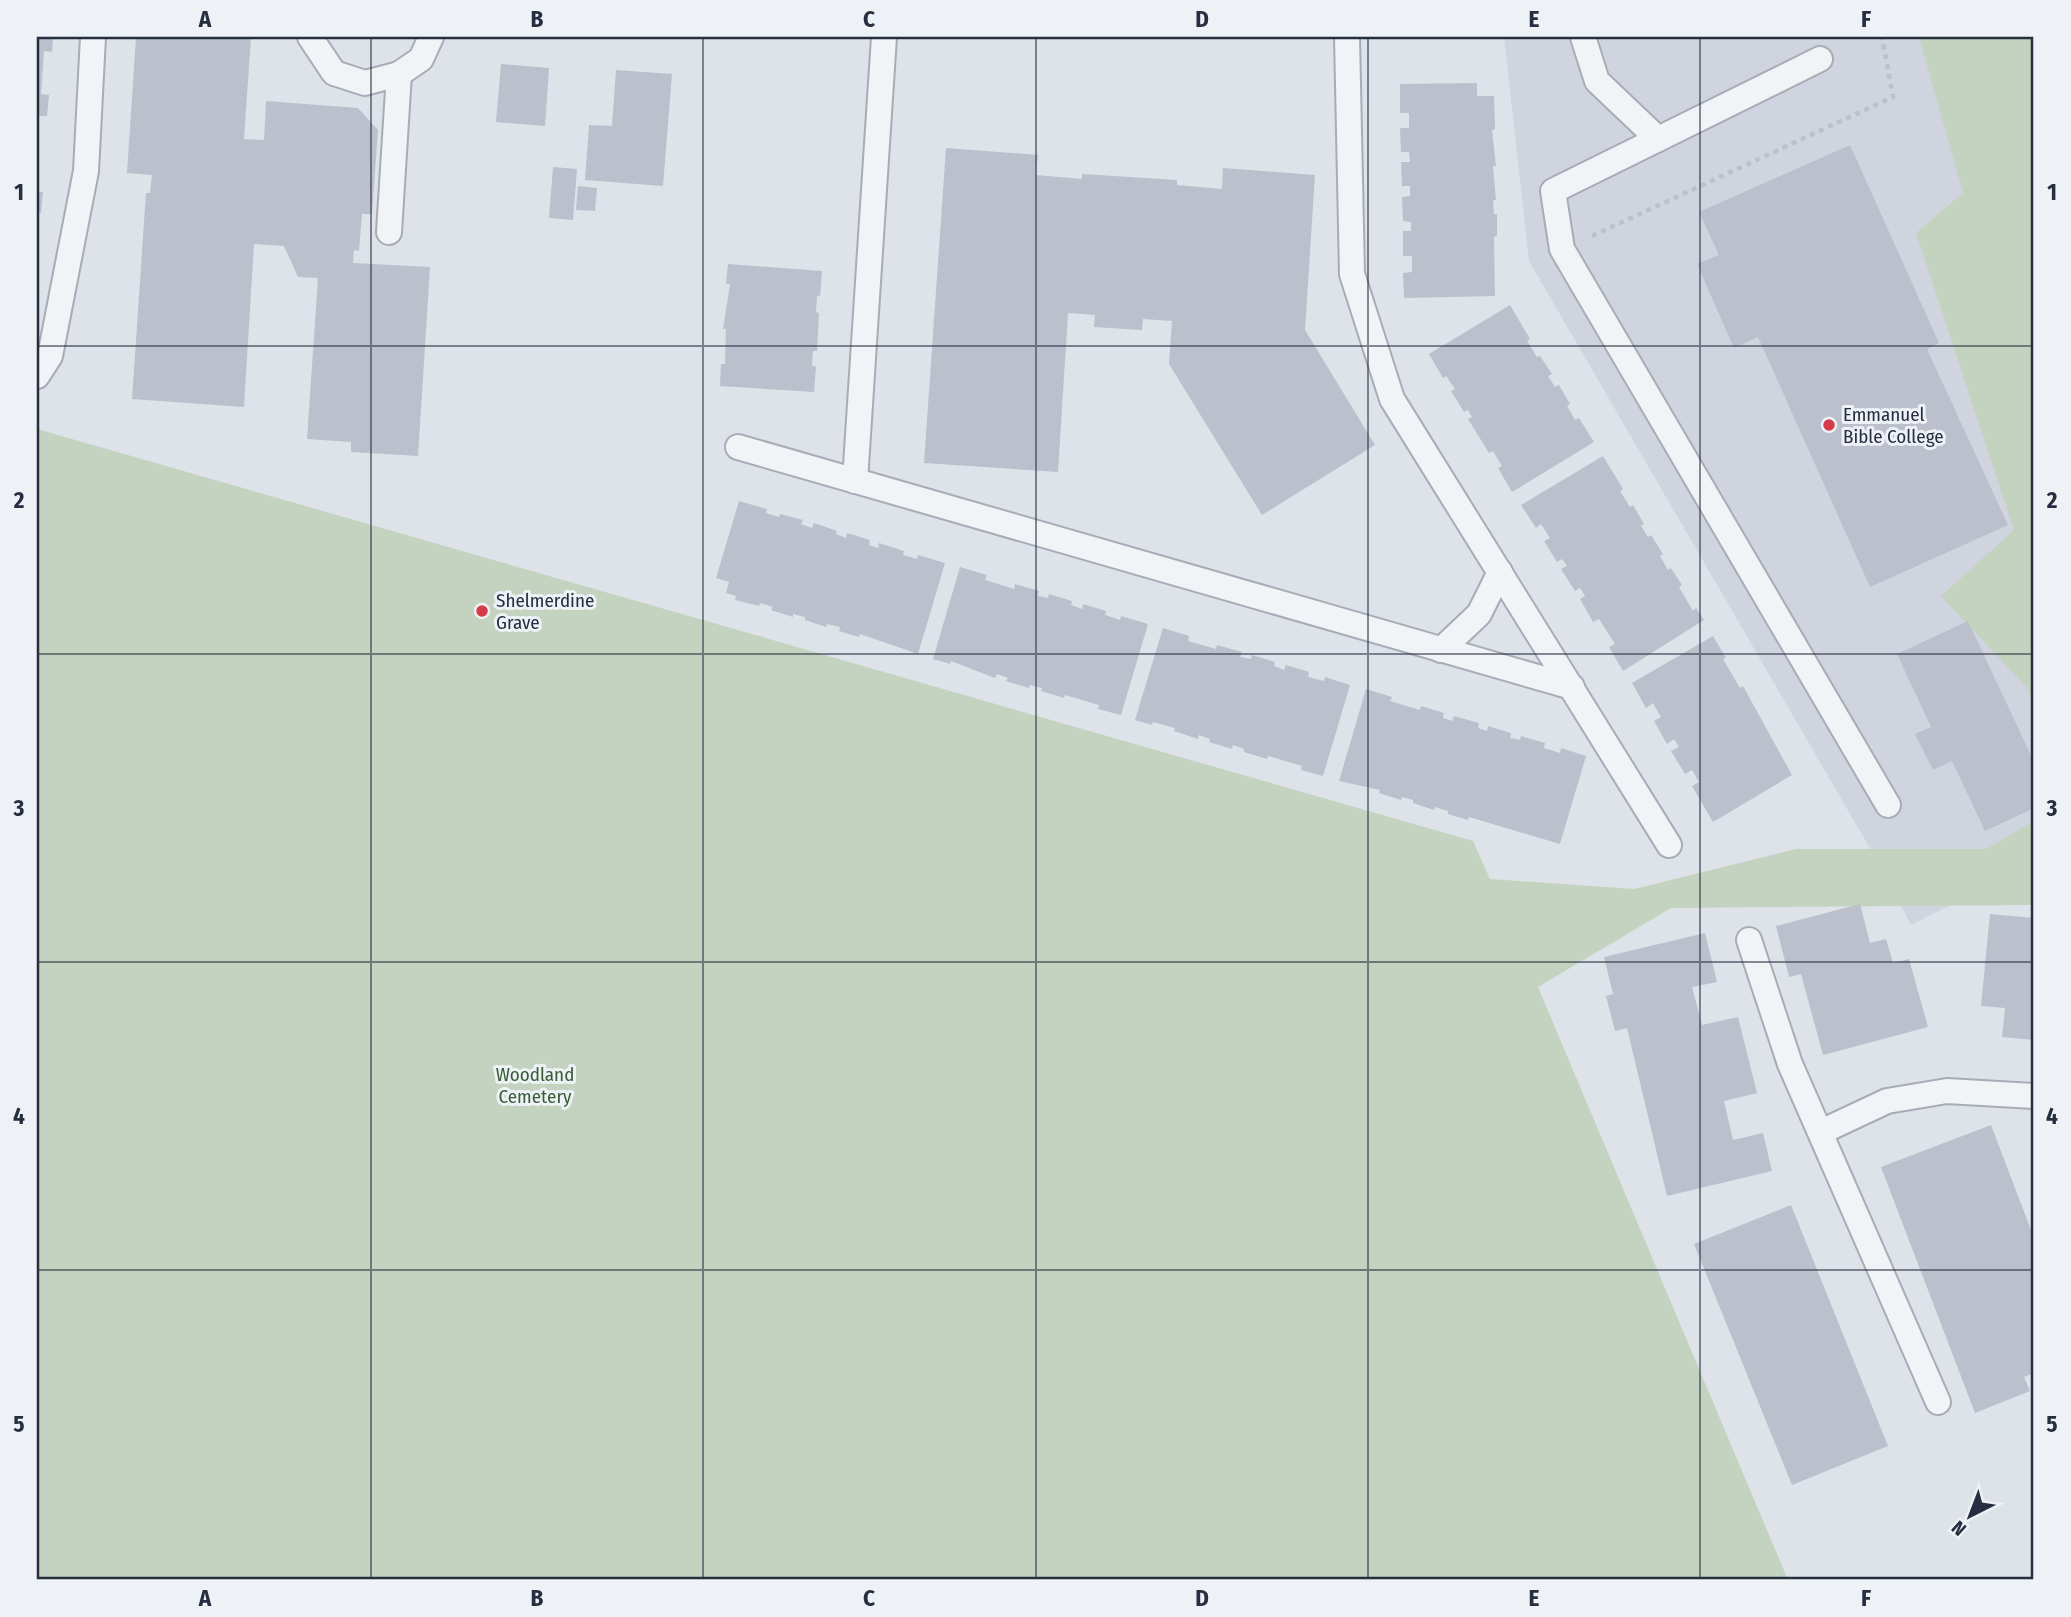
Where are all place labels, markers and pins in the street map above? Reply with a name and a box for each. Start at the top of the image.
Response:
place label: Emmanuel Bible College [1843,403,1944,448]
marker: Emmanuel Bible College [1821,417,1837,433]
place label: Shelmerdine Grave [496,589,594,634]
marker: Shelmerdine Grave [474,603,490,619]

